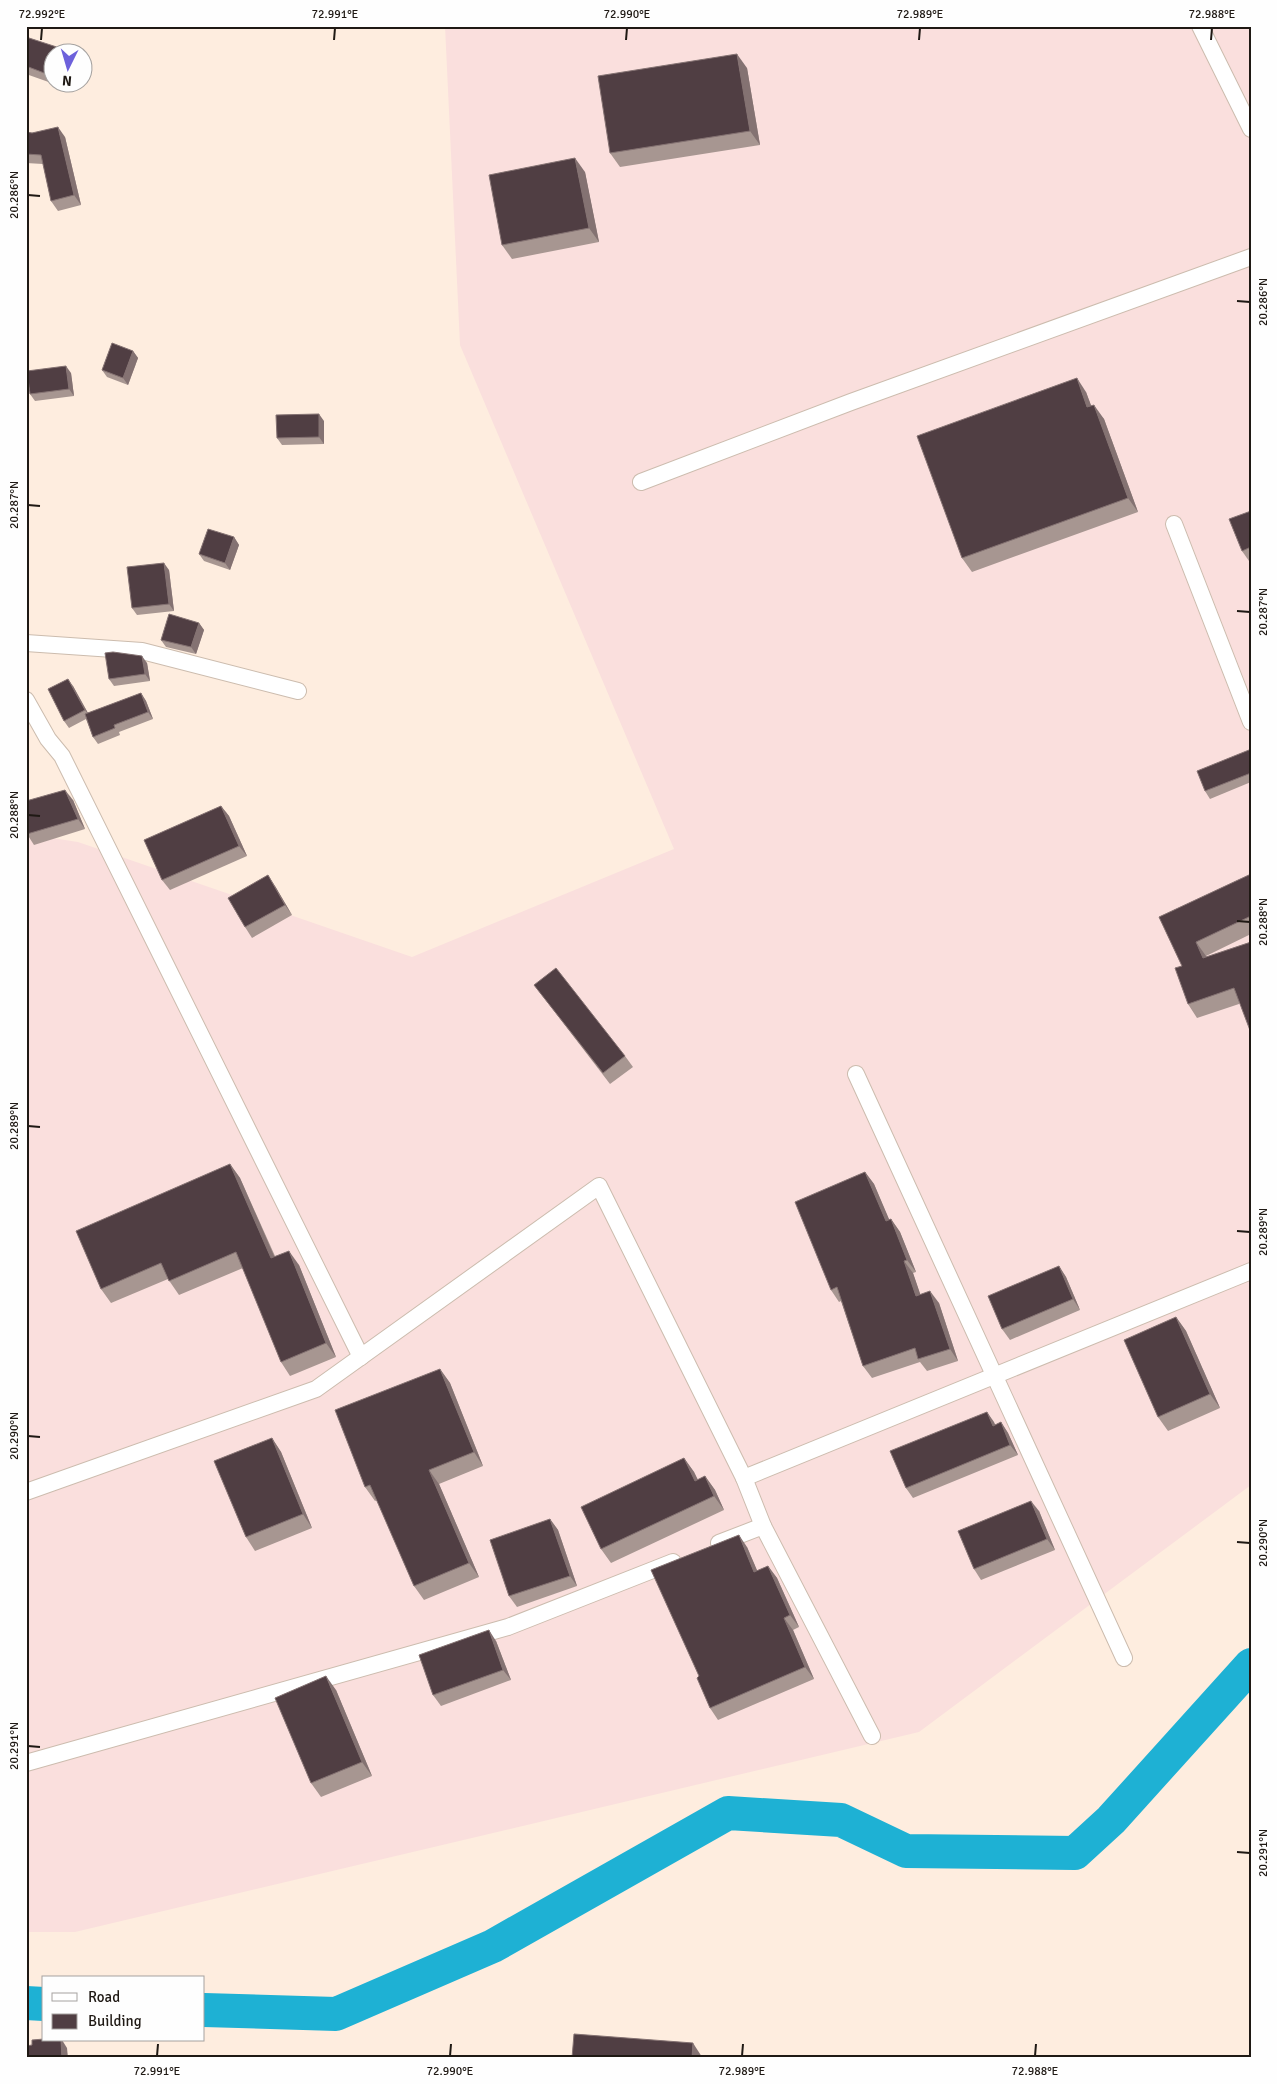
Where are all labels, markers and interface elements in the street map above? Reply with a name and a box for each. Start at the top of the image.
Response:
text: 72.992°E [19,7,66,22]
text: 72.991°E [312,7,359,22]
text: 72.990°E [604,7,651,22]
text: 72.989°E [897,7,944,22]
text: 72.988°E [1189,7,1236,22]
north arrow [42,42,92,92]
text: N [61,72,73,89]
text: 20.286°N [7,171,22,219]
text: 20.286°N [1256,278,1271,326]
text: 20.287°N [7,481,22,529]
text: 20.287°N [1256,588,1271,636]
text: 20.288°N [7,791,22,839]
text: 20.288°N [1256,898,1271,946]
text: 20.289°N [7,1102,22,1150]
text: 20.289°N [1256,1208,1271,1256]
text: 20.290°N [7,1412,22,1460]
text: 20.290°N [1256,1519,1271,1567]
text: 20.291°N [7,1722,22,1770]
text: 20.291°N [1256,1829,1271,1877]
legend [42,1976,205,2042]
text: Road [88,1988,120,2006]
text: Building [88,2012,142,2030]
text: 72.991°E [134,2064,181,2079]
text: 72.990°E [427,2064,474,2079]
text: 72.989°E [719,2064,766,2079]
text: 72.988°E [1012,2064,1059,2079]

